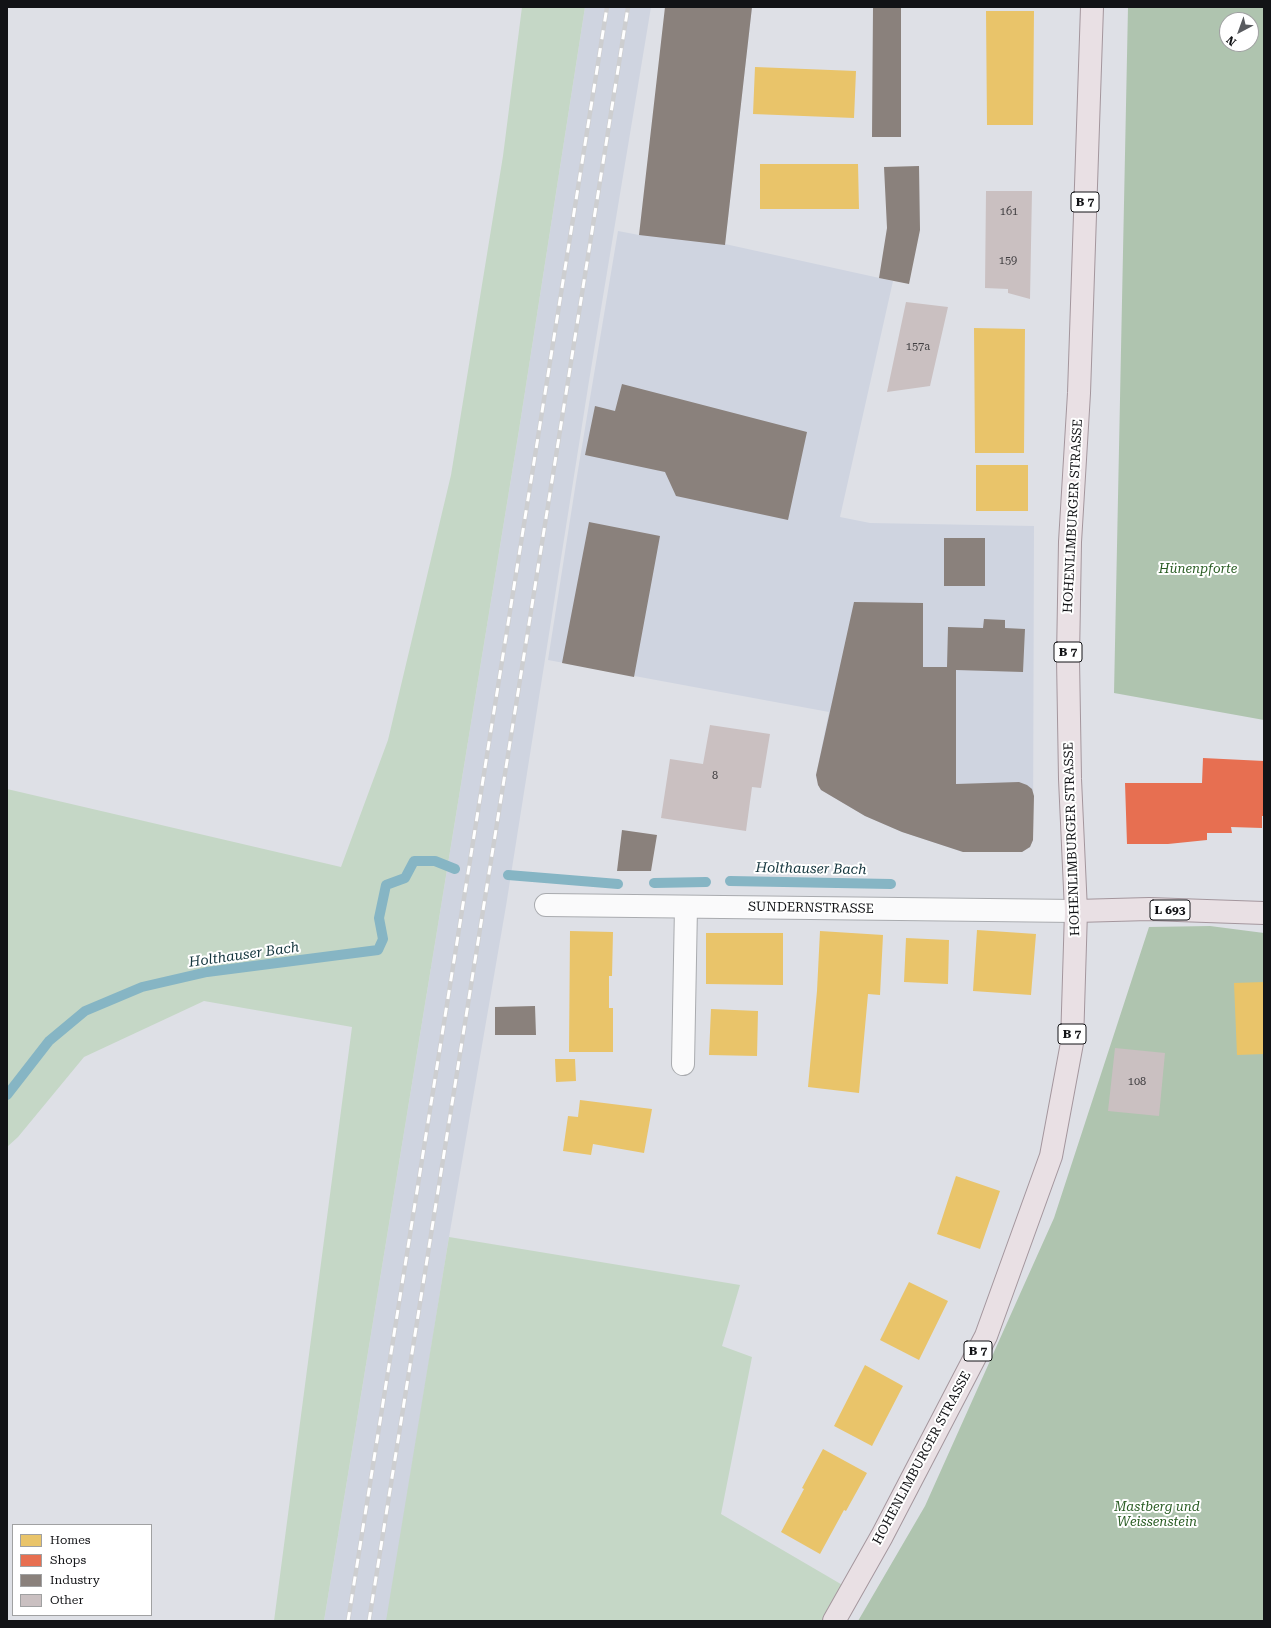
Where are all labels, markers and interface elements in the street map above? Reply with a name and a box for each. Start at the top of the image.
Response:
north arrow [1219,12,1259,52]
text: N [1224,33,1239,48]
road number: B 7 [1071,192,1099,212]
house number: 161 [1000,205,1018,219]
house number: 159 [999,254,1017,268]
house number: 157a [906,340,930,354]
street label: HOHENLIMBURGER STRASSE [1060,419,1086,613]
park label: Hünenpforte [1159,561,1237,577]
road number: B 7 [1054,642,1082,662]
street label: HOHENLIMBURGER STRASSE [1061,742,1083,936]
house number: 8 [712,769,718,783]
water label: Holthauser Bach [755,860,867,878]
street label: SUNDERNSTRASSE [748,899,874,917]
road number: L 693 [1150,900,1190,920]
water label: Holthauser Bach [188,939,300,971]
road number: B 7 [1058,1024,1086,1044]
house number: 108 [1128,1075,1146,1089]
road number: B 7 [964,1341,992,1361]
street label: HOHENLIMBURGER STRASSE [870,1369,974,1547]
park label: Mastberg und Weissenstein [1114,1499,1200,1530]
legend [12,1524,152,1616]
text: Homes [50,1533,90,1547]
text: Shops [50,1553,86,1567]
text: Industry [50,1573,100,1587]
text: Other [50,1593,83,1607]

